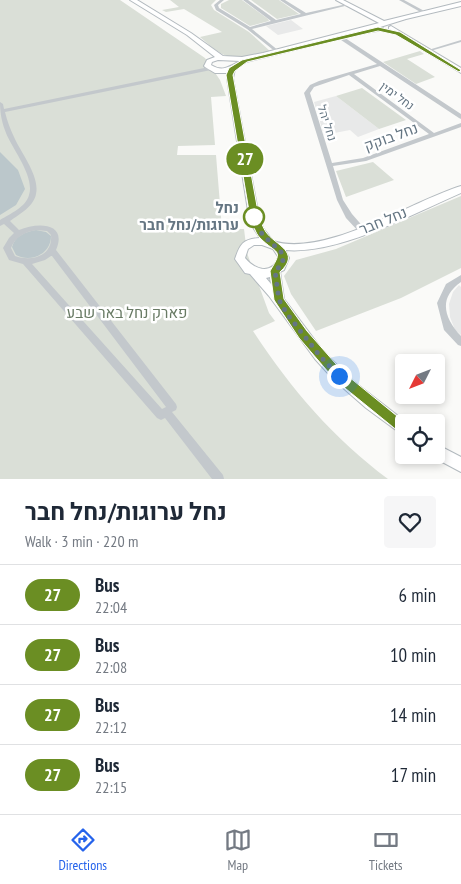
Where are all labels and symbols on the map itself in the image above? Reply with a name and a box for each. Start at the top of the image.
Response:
street label: נחל ימין [377,78,417,113]
street label: נחל יהל [315,103,340,143]
street label: נחל בוקק [361,118,421,155]
line badge: 27 [222,143,268,175]
place label: נחל ערוגות/נחל חבר [140,198,239,234]
street label: נחל חבר [356,202,409,239]
marker: נחל ערוגות/נחל חבר [243,206,265,228]
park label: פארק נחל באר שבע [67,303,187,322]
north arrow [395,354,445,404]
your location [327,364,352,389]

